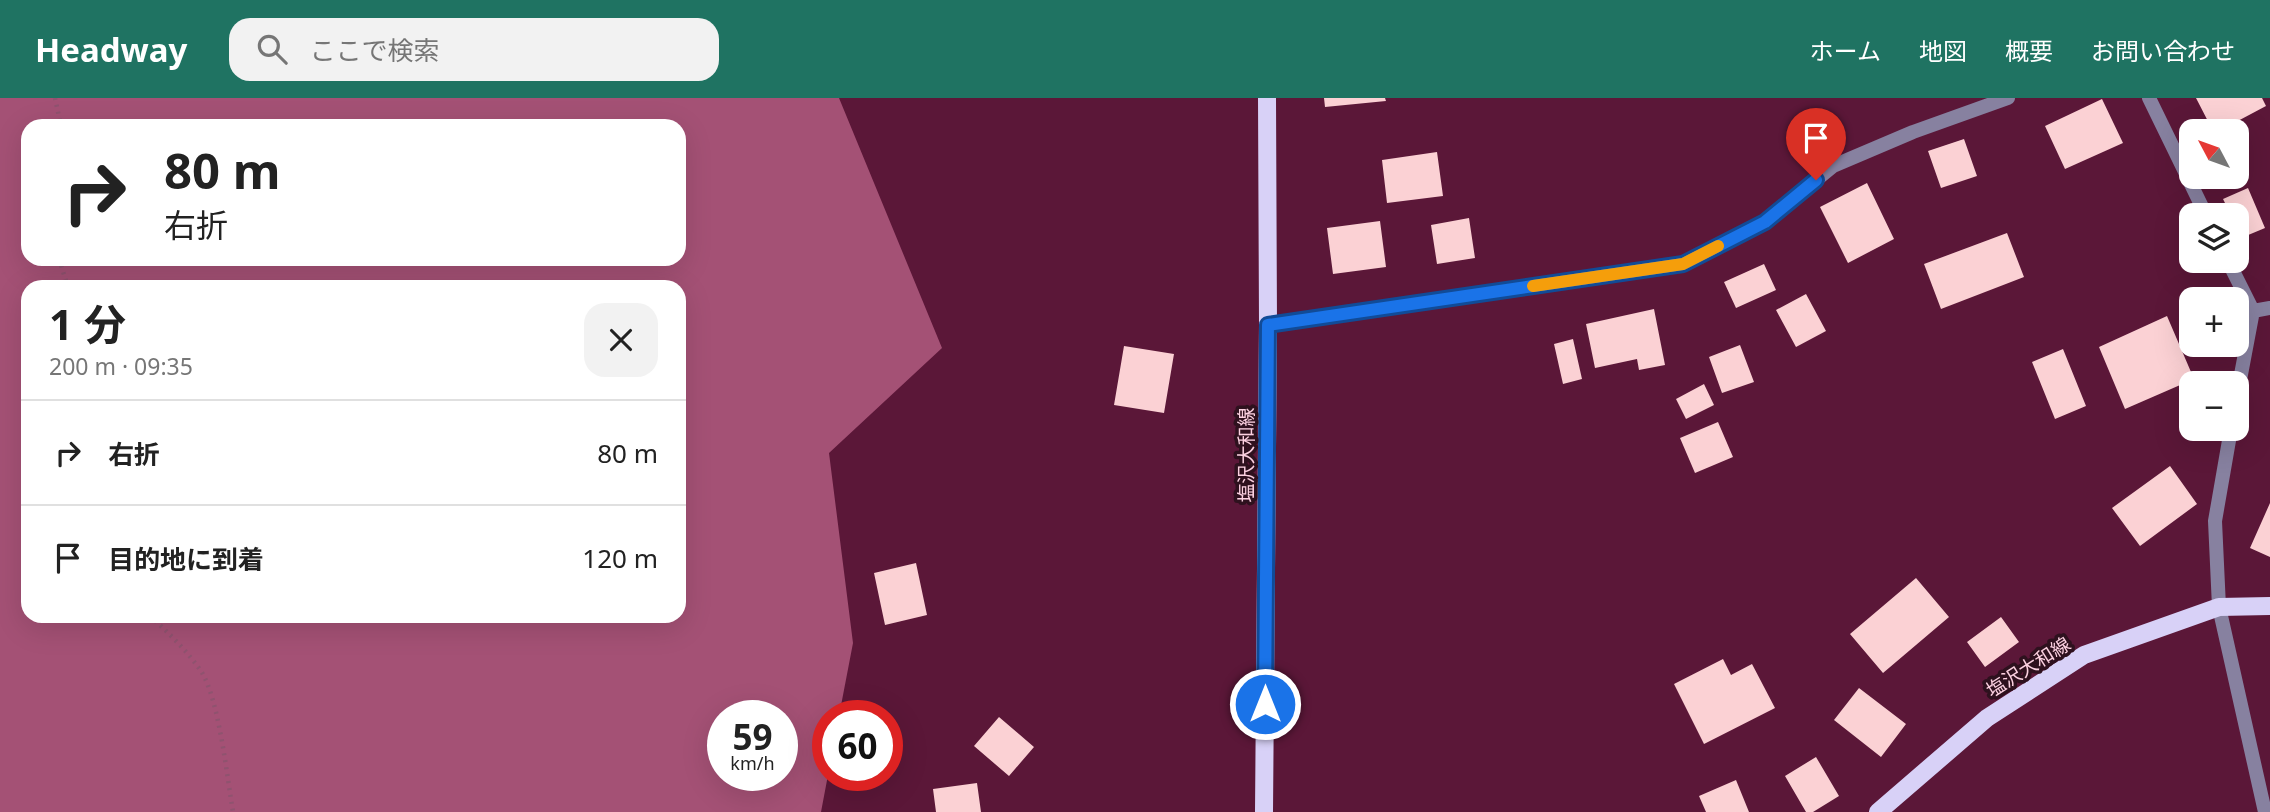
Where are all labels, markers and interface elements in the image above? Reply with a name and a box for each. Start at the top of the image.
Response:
search box [229,18,719,81]
text: Headway [35,27,187,72]
icon: search [253,30,291,68]
text: ここで検索 [309,32,439,68]
text: ホーム [1810,34,1881,67]
text: 地図 [1919,34,1967,67]
text: 概要 [2005,34,2053,67]
text: お問い合わせ [2091,34,2235,67]
pin [1786,108,1846,180]
icon: arrive [1797,119,1835,157]
north arrow [2179,119,2249,189]
map controls [2179,119,2249,441]
text: 80 m [164,137,281,203]
icon: right [49,147,140,238]
text: 右折 [164,203,228,246]
button: layers [2179,203,2249,273]
button: + [2179,287,2249,357]
text: 1 分 [49,295,126,352]
button: close [584,303,658,377]
text: 200 m · 09:35 [49,350,193,382]
button: − [2179,371,2249,441]
street label: 塩沢大和線 [1233,407,1259,503]
icon: right [49,434,87,472]
text: 80 m [597,435,658,471]
text: 右折 [108,436,160,472]
icon: arrive [49,539,87,577]
text: 120 m [582,540,658,576]
text: 目的地に到着 [108,541,264,577]
street label: 塩沢大和線 [1981,631,2075,703]
position arrow [1228,667,1302,741]
speed limit sign: 60 [812,700,903,791]
text: 59 [732,713,773,760]
text: km/h [730,751,775,775]

